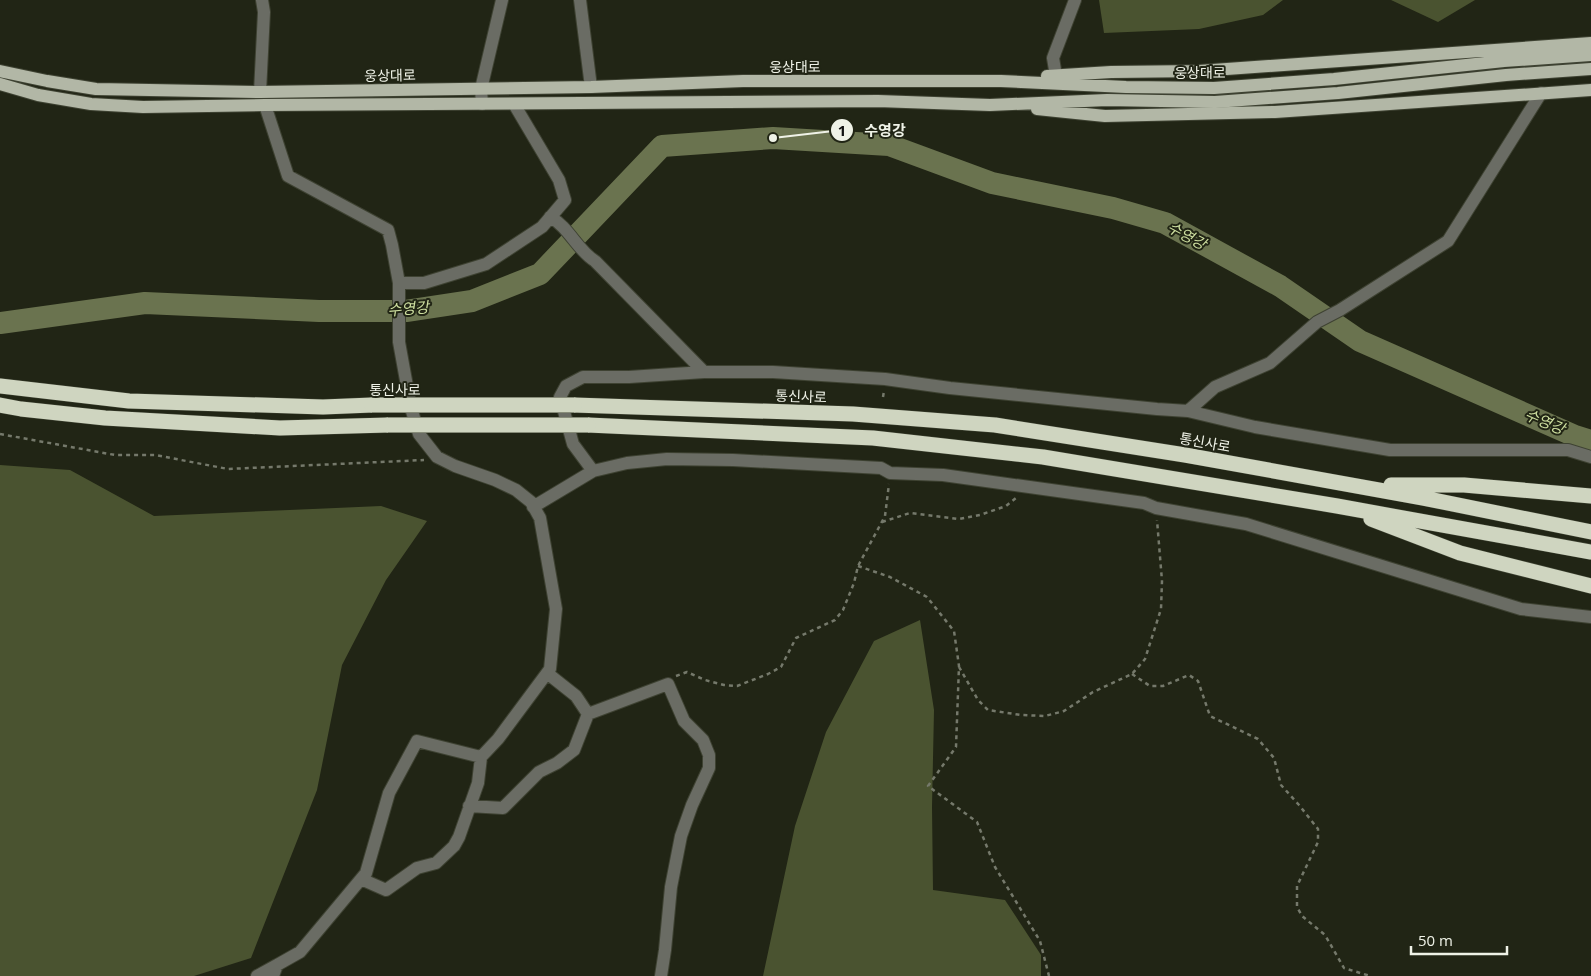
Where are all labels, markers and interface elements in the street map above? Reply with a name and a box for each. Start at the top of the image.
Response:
street label: 웅상대로 [769,57,821,76]
street label: 웅상대로 [1174,63,1226,82]
street label: 웅상대로 [364,65,416,85]
callout: 수영강 [829,115,915,145]
text: 1 [838,120,846,140]
text: 수영강 [864,120,906,140]
water label: 수영강 [1164,216,1212,255]
water label: 수영강 [387,296,432,320]
street label: 통신사로 [369,380,421,399]
street label: 통신사로 [775,386,827,406]
water label: 수영강 [1522,404,1570,439]
street label: 통신사로 [1178,428,1232,456]
scale bar [1411,924,1507,956]
text: 50 m [1418,930,1453,950]

